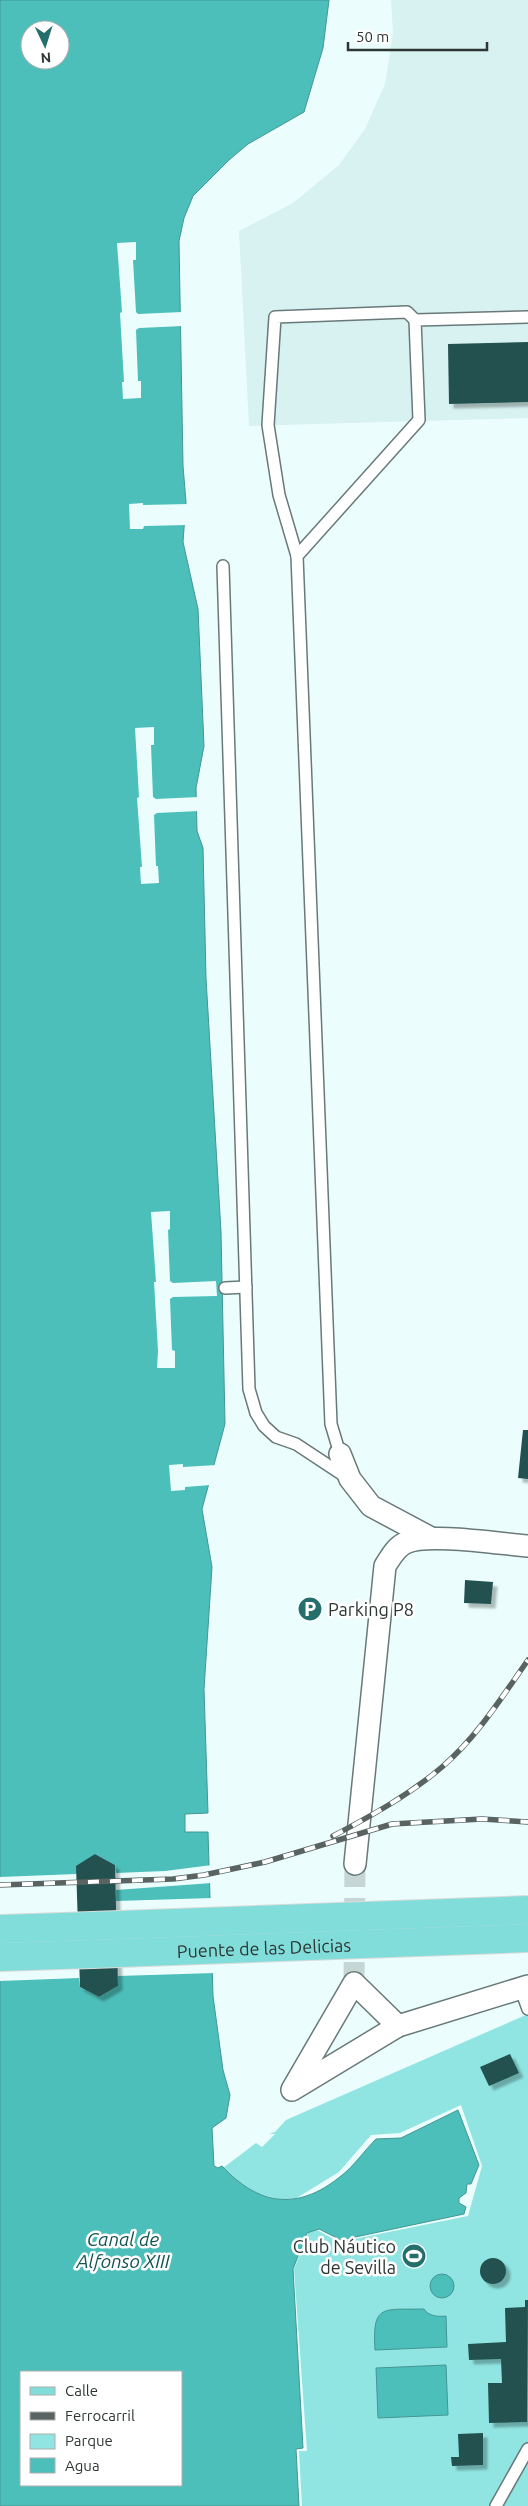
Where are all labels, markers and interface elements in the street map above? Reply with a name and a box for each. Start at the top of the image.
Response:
north arrow [20,20,70,70]
scale bar [348,20,487,52]
text: 50 m [356,28,389,45]
text: N [40,50,52,66]
parking icon: Parking P8 [297,1596,323,1622]
place label: Parking P8 [328,1599,414,1619]
street label: Puente de las Delicias [176,1934,352,1961]
water label: Canal de Alfonso XIII [76,2228,171,2272]
place label: Club Náutico de Sevilla [293,2236,396,2277]
sports icon: Club Náutico de Sevilla [401,2243,427,2269]
legend [20,2371,182,2486]
text: Calle [65,2382,98,2399]
text: Ferrocarril [65,2407,135,2424]
text: Parque [65,2432,113,2449]
text: Agua [65,2457,100,2474]

